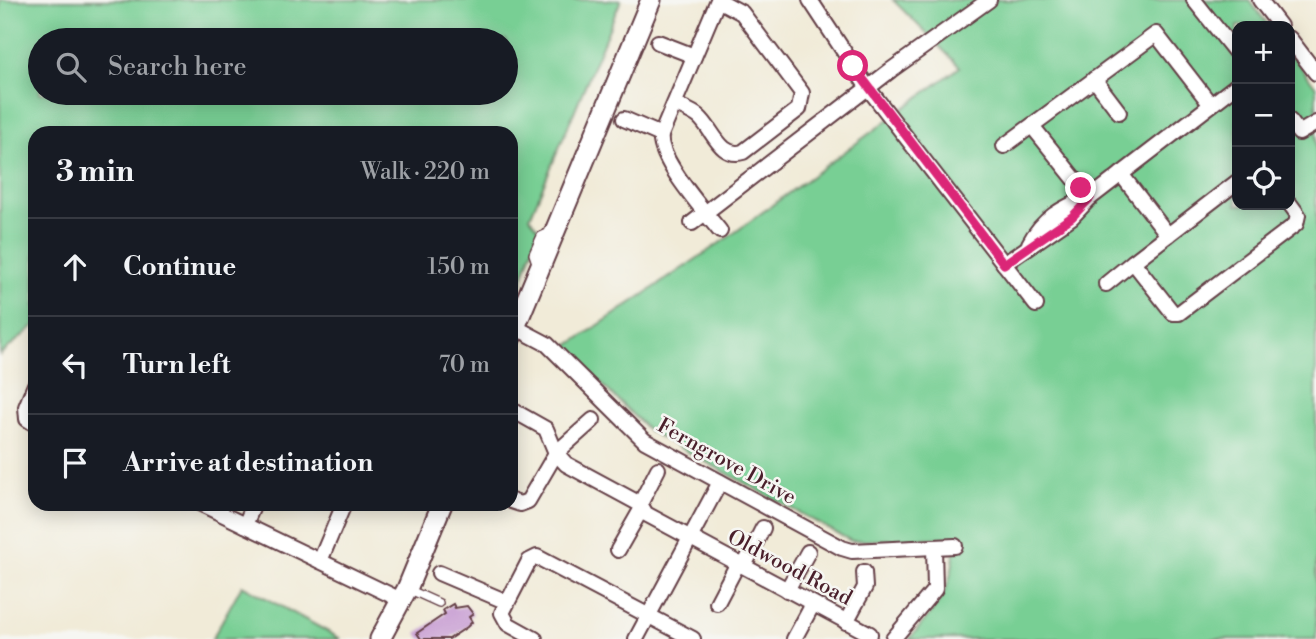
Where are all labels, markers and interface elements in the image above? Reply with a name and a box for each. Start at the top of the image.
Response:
map controls [1232,21,1295,210]
button: + [1232,21,1295,84]
search box [28,28,518,105]
icon: search [52,48,90,86]
route start [837,50,868,81]
text: Search here [108,51,247,83]
button: − [1232,84,1295,147]
button: locate [1232,147,1295,210]
text: 3 min [56,153,134,191]
text: Walk · 220 m [361,158,490,186]
route end [1065,172,1096,203]
icon: ahead [56,248,94,286]
text: Continue [123,251,236,283]
text: 150 m [427,253,490,281]
icon: left [56,346,94,384]
text: Turn left [123,349,231,381]
text: 70 m [439,351,490,379]
street label: Ferngrove Drive [652,413,801,511]
icon: arrive [56,444,94,482]
text: Arrive at destination [123,447,373,479]
street label: Oldwood Road [723,524,856,612]

